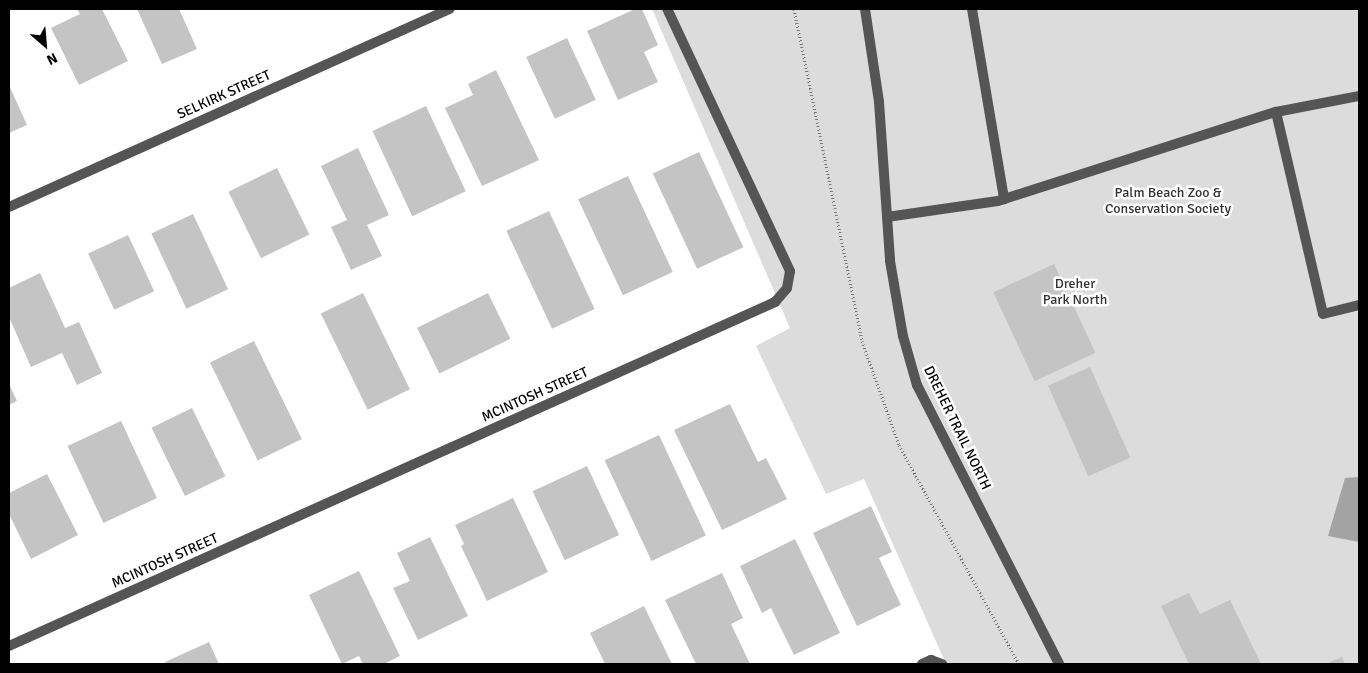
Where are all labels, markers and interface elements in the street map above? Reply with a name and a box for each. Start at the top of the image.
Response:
north arrow [20,20,70,70]
text: N [44,49,60,69]
street label: SELKIRK STREET [175,67,273,123]
park label: Palm Beach Zoo & Conservation Society [1105,185,1231,218]
park label: Dreher Park North [1043,276,1107,308]
street label: DREHER TRAIL NORTH [920,363,994,493]
street label: MCINTOSH STREET [479,364,591,426]
street label: MCINTOSH STREET [109,530,221,592]

